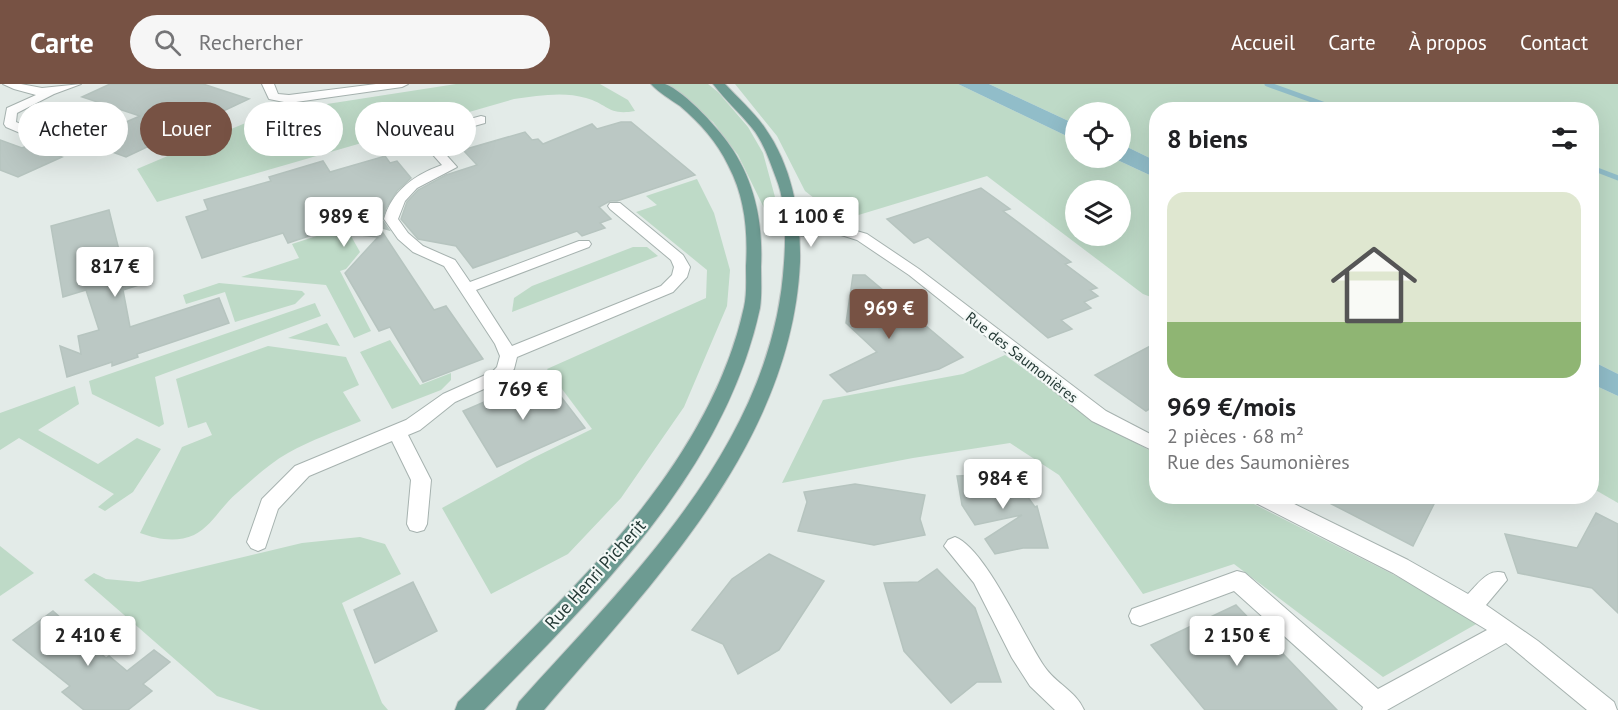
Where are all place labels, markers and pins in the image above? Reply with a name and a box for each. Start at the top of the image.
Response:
pin: 989 € [302,197,386,248]
pin: 1 100 € [756,197,866,248]
pin: 817 € [73,247,157,298]
pin: 969 € [847,289,931,340]
pin: 769 € [481,370,565,421]
pin: 984 € [961,459,1045,510]
pin: 2 410 € [33,616,143,667]
pin: 2 150 € [1182,616,1292,667]

